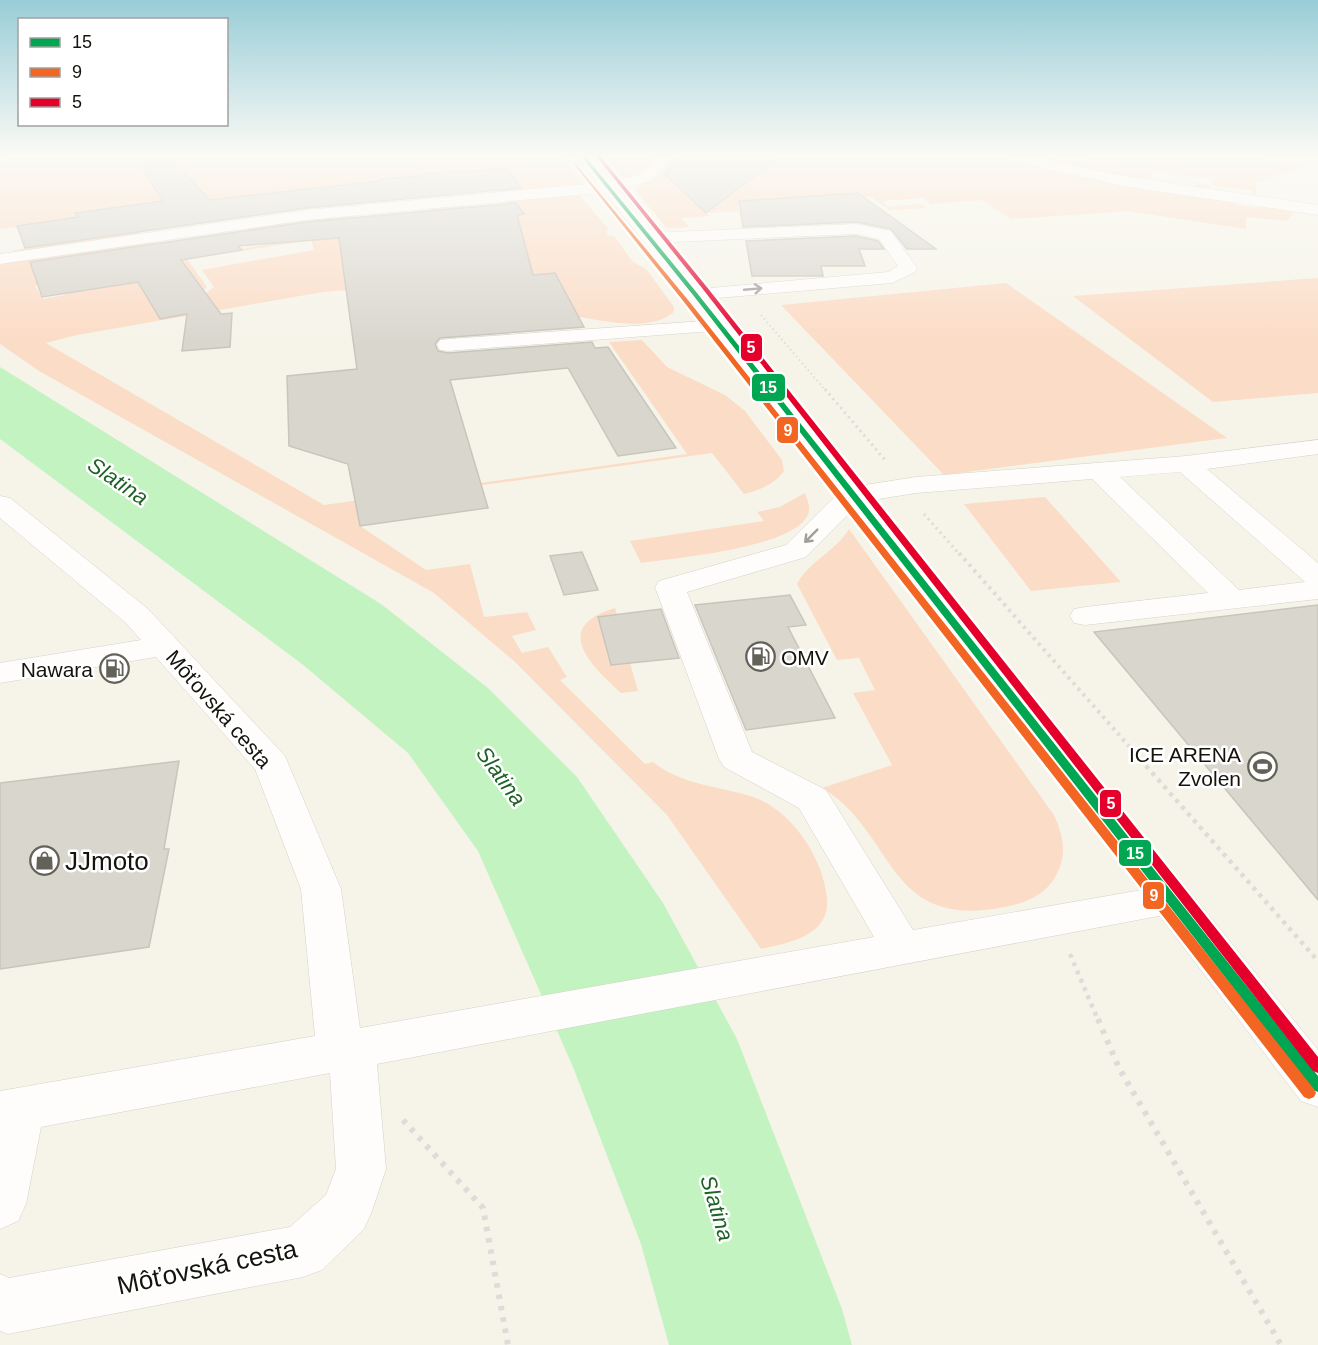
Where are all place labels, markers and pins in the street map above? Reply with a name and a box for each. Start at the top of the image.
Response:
fuel station icon: OMV [744,641,776,673]
place label: OMV [781,646,829,669]
fuel station icon: Nawara [98,653,130,685]
place label: Nawara [21,658,93,681]
place label: ICE ARENA Zvolen [1129,743,1241,790]
sports icon: ICE ARENA Zvolen [1246,750,1278,782]
shop icon: JJmoto [28,845,60,877]
place label: JJmoto [65,846,149,876]

